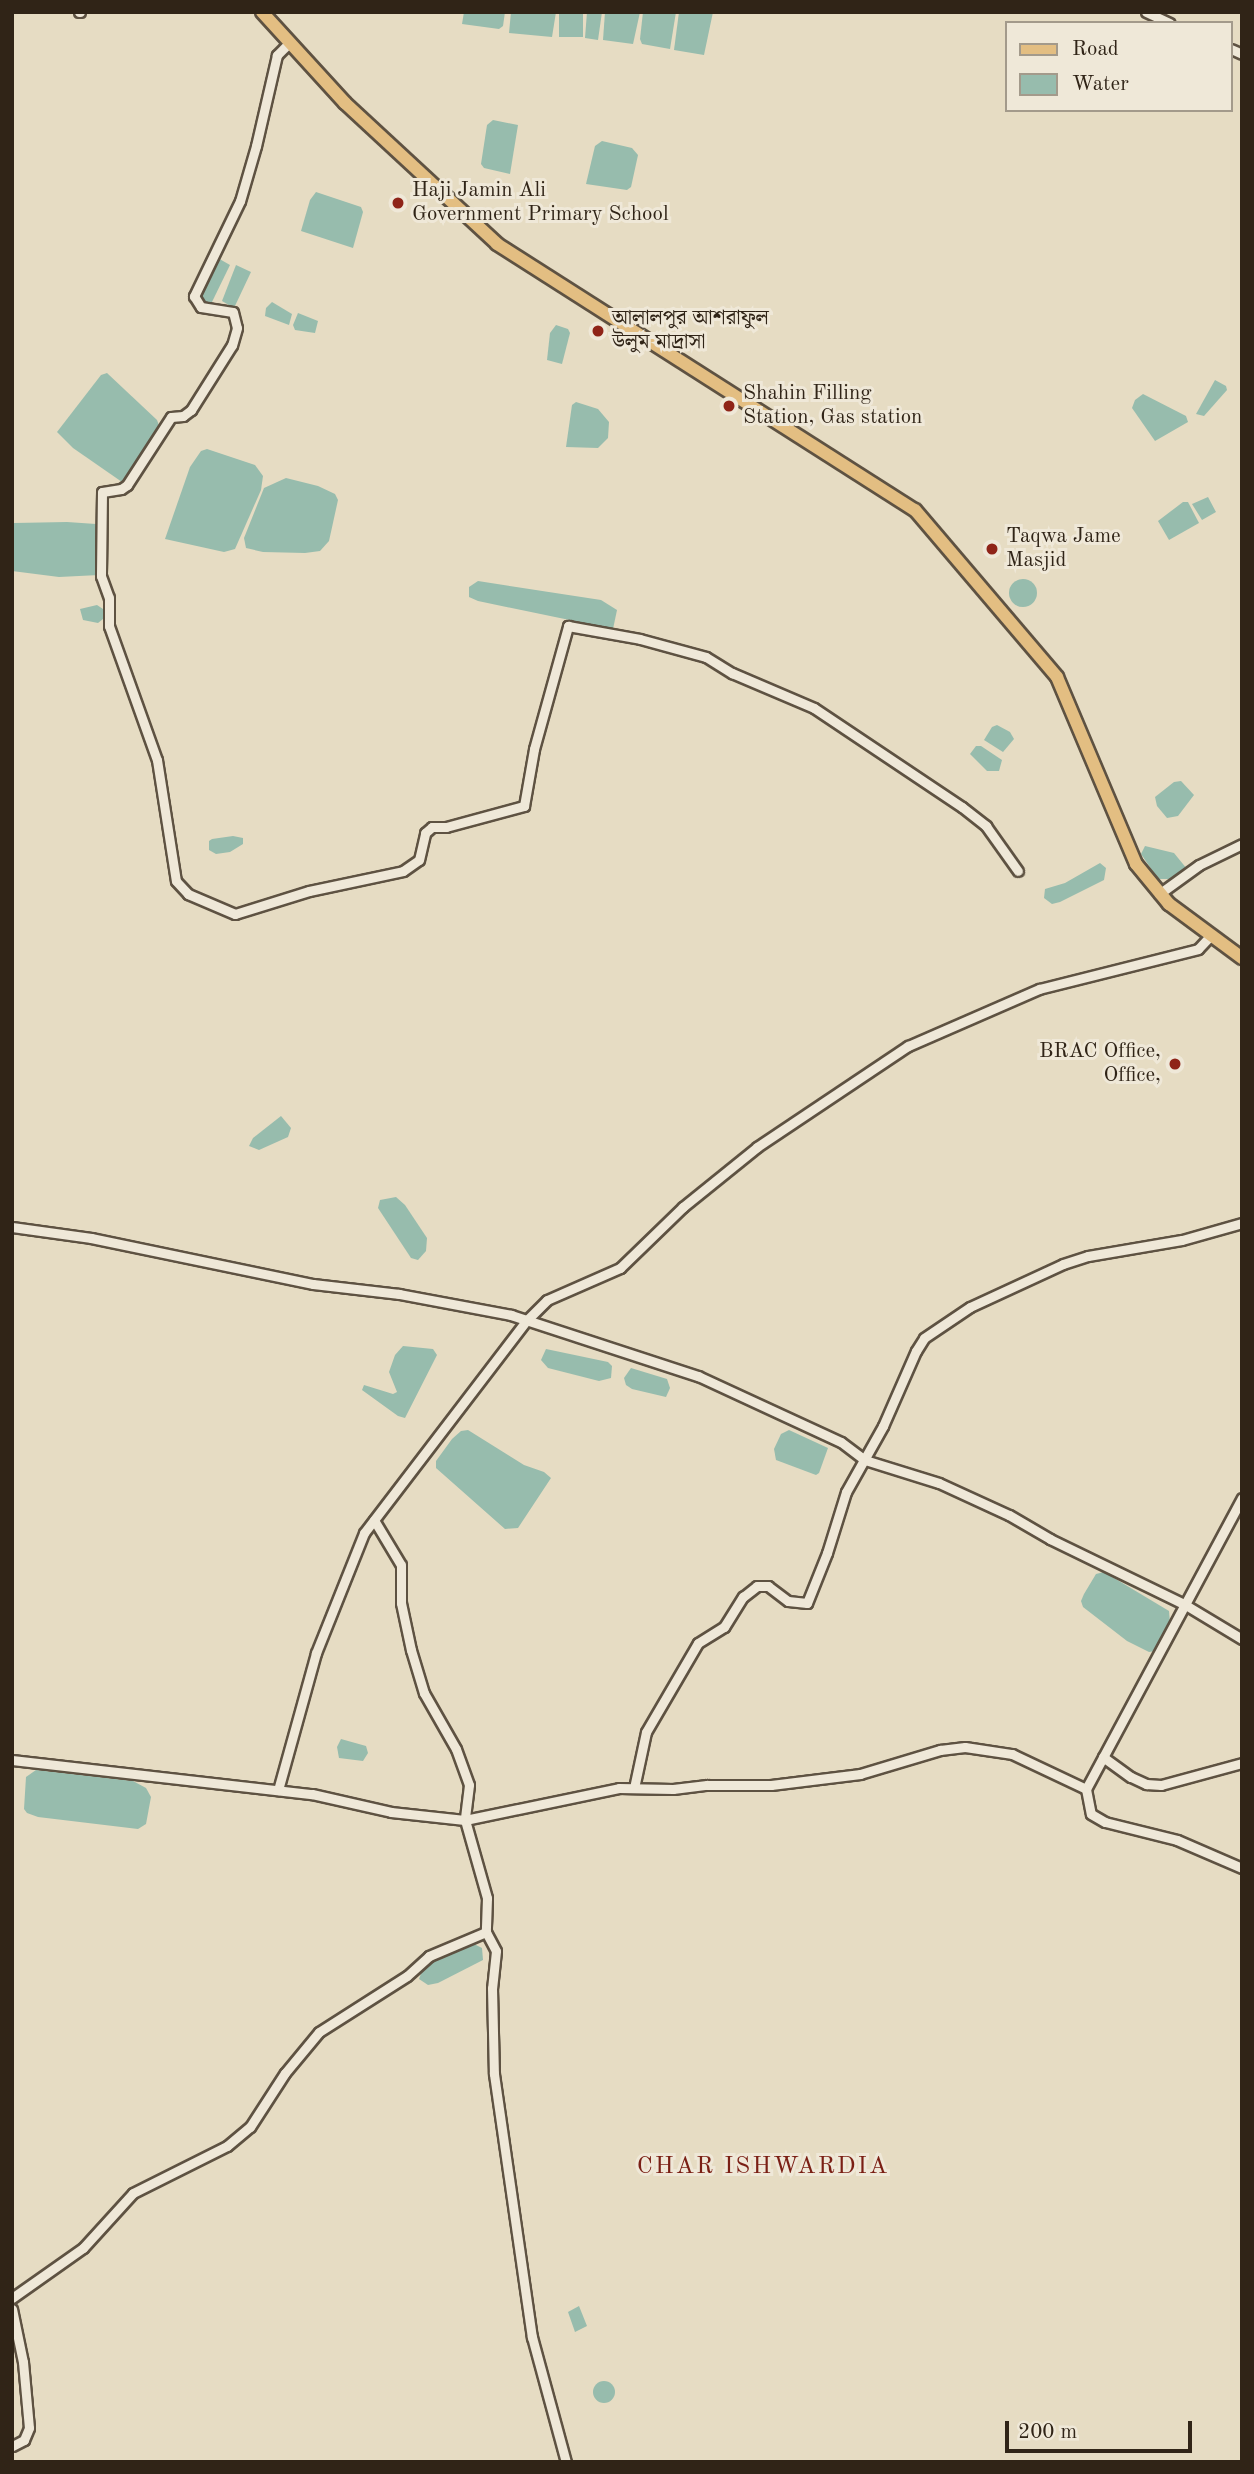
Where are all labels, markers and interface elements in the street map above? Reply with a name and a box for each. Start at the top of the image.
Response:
legend [1006,21,1233,112]
text: Road [1072,39,1119,60]
text: Water [1072,74,1129,95]
place label: Haji Jamin Ali Government Primary School [412,178,669,228]
marker: Haji Jamin Ali Government Primary School [390,195,406,211]
place label: আলালপুর আশরাফুল উলুম মাদ্রাসা [612,306,769,356]
marker: আলালপুর আশরাফুল উলুম মাদ্রাসা [590,323,606,339]
place label: Shahin Filling Station, Gas station [743,381,922,431]
marker: Shahin Filling Station, Gas station [721,398,737,414]
place label: Taqwa Jame Masjid [1006,524,1121,574]
marker: Taqwa Jame Masjid [984,541,1000,557]
place label: BRAC Office, Office, [1039,1039,1161,1089]
marker: BRAC Office, Office, [1167,1056,1183,1072]
district label: CHAR ISHWARDIA [638,2154,888,2182]
scale bar [1009,2408,1196,2452]
text: 200 m [1018,2422,1077,2443]

